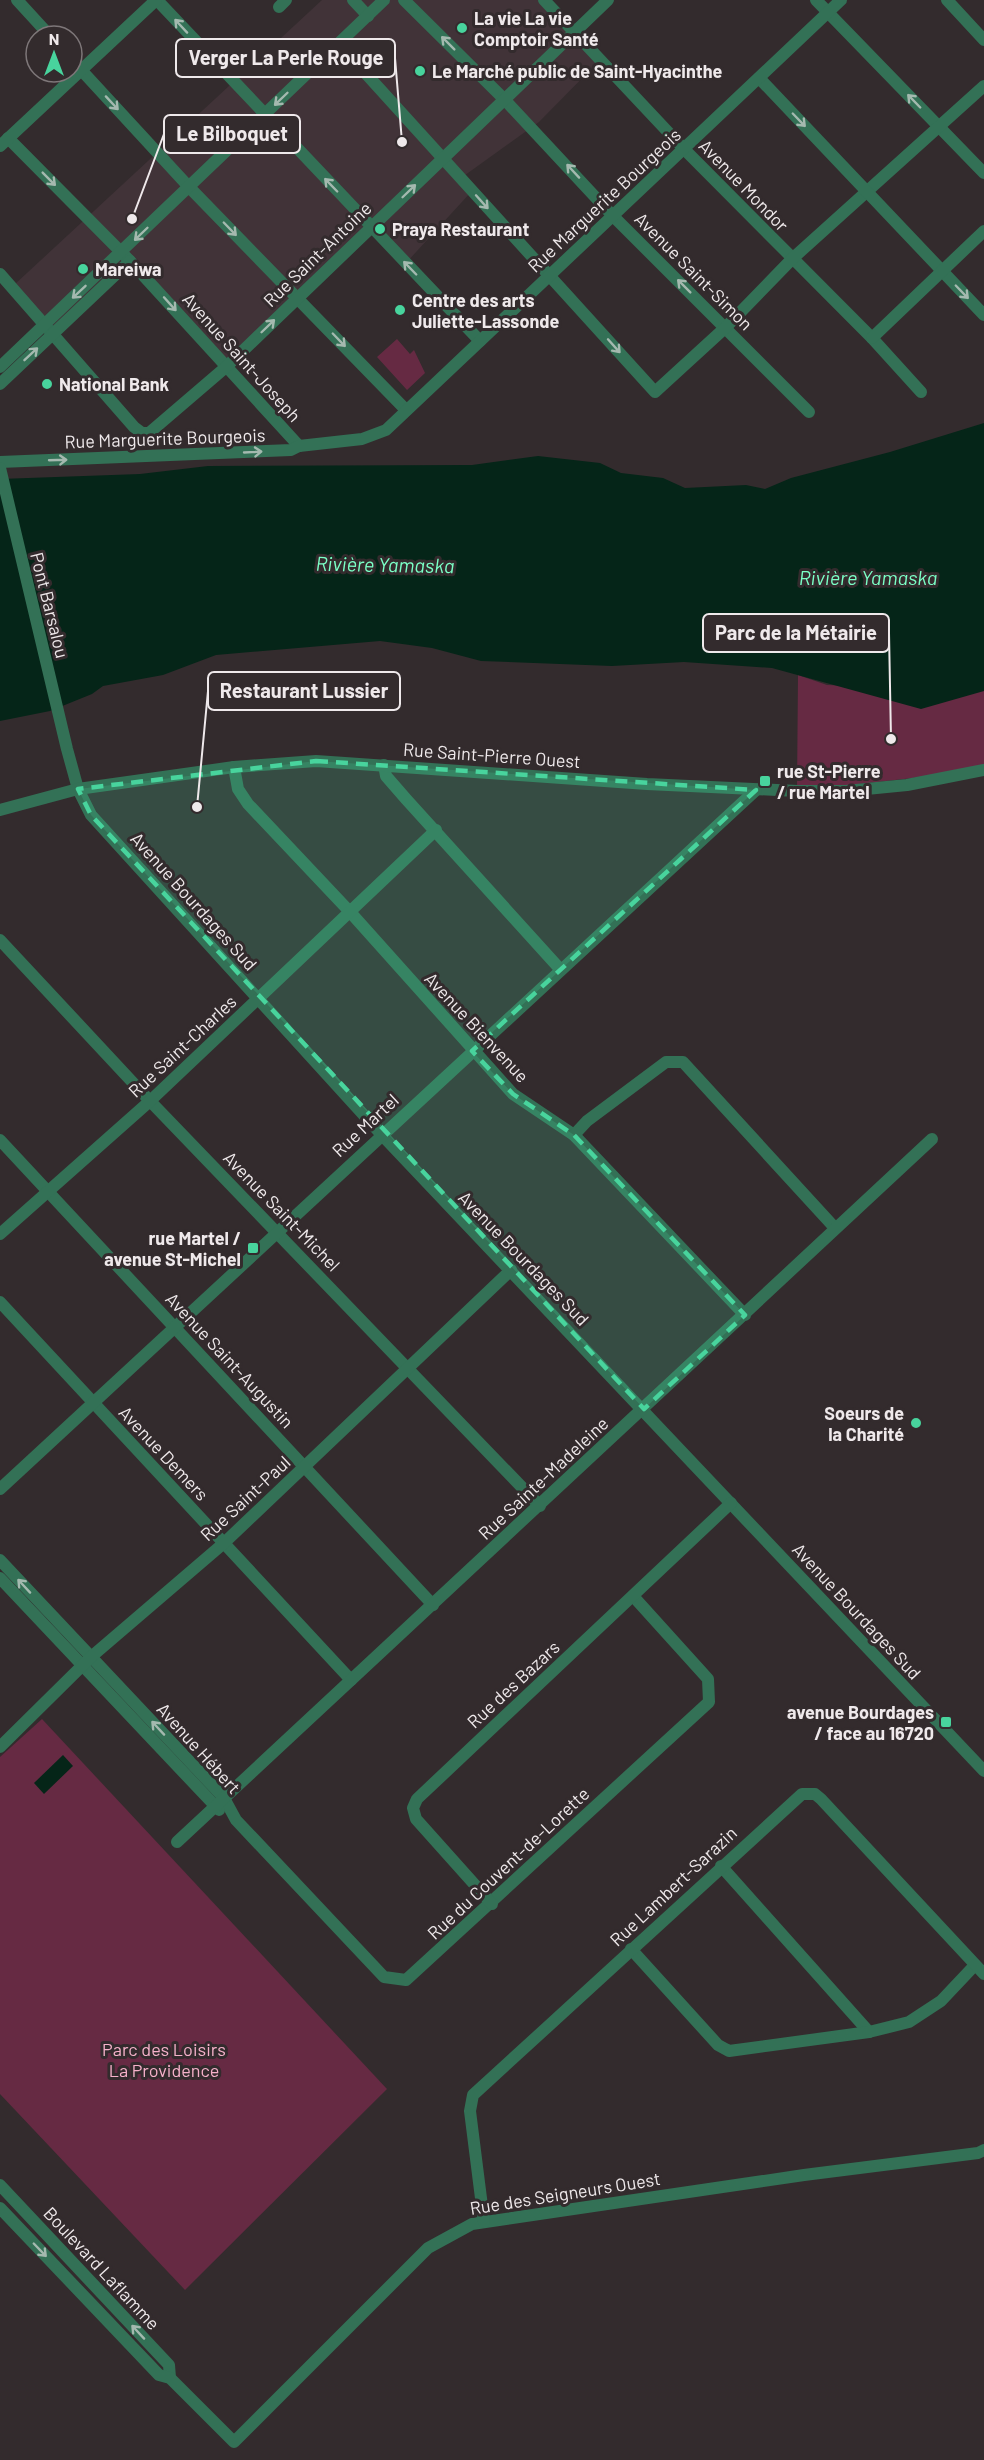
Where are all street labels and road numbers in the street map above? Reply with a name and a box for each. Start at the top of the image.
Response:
street label: Rue Marguerite Bourgeois [523,123,685,277]
street label: Avenue Mondor [695,134,794,236]
street label: Rue Saint-Antoine [258,197,376,311]
street label: Avenue Saint-Simon [631,208,757,334]
street label: Avenue Saint-Joseph [178,288,306,426]
street label: Rue Marguerite Bourgeois [64,423,266,453]
street label: Pont Barsalou [26,550,74,660]
street label: Rue Saint-Pierre Ouest [403,738,581,772]
street label: Avenue Bourdages Sud [126,827,262,975]
street label: Avenue Bienvenue [420,967,534,1087]
street label: Rue Saint-Charles [123,990,241,1102]
street label: Rue Martel [327,1089,403,1161]
street label: Avenue Saint-Michel [219,1146,345,1276]
street label: Avenue Bourdages Sud [454,1186,594,1330]
street label: Avenue Saint-Augustin [161,1288,299,1432]
street label: Avenue Demers [115,1401,213,1505]
street label: Rue Sainte-Madeleine [473,1412,613,1544]
street label: Rue Saint-Paul [196,1451,294,1545]
street label: Avenue Bourdages Sud [788,1538,926,1684]
street label: Rue des Bazars [462,1636,564,1732]
street label: Avenue Hébert [152,1698,246,1798]
street label: Rue du Couvent-de-Lorette [423,1782,593,1944]
street label: Rue Lambert-Sarazin [605,1822,741,1950]
street label: Rue des Seigneurs Ouest [468,2167,662,2219]
street label: Boulevard Laflamme [39,2202,165,2334]

